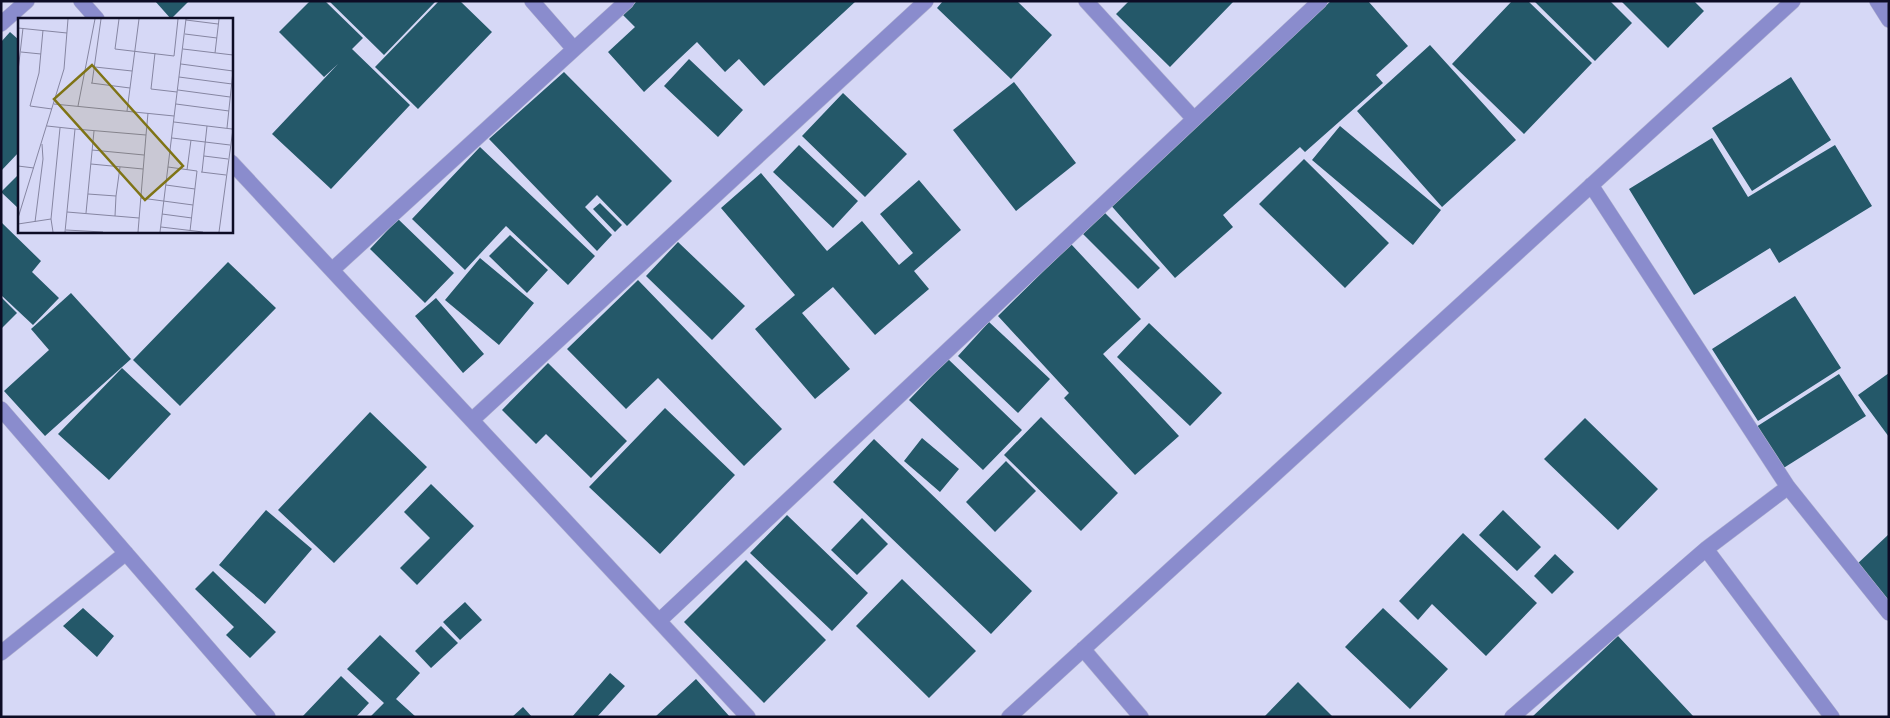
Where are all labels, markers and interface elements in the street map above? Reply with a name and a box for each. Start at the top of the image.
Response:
inset map [18,18,232,232]

